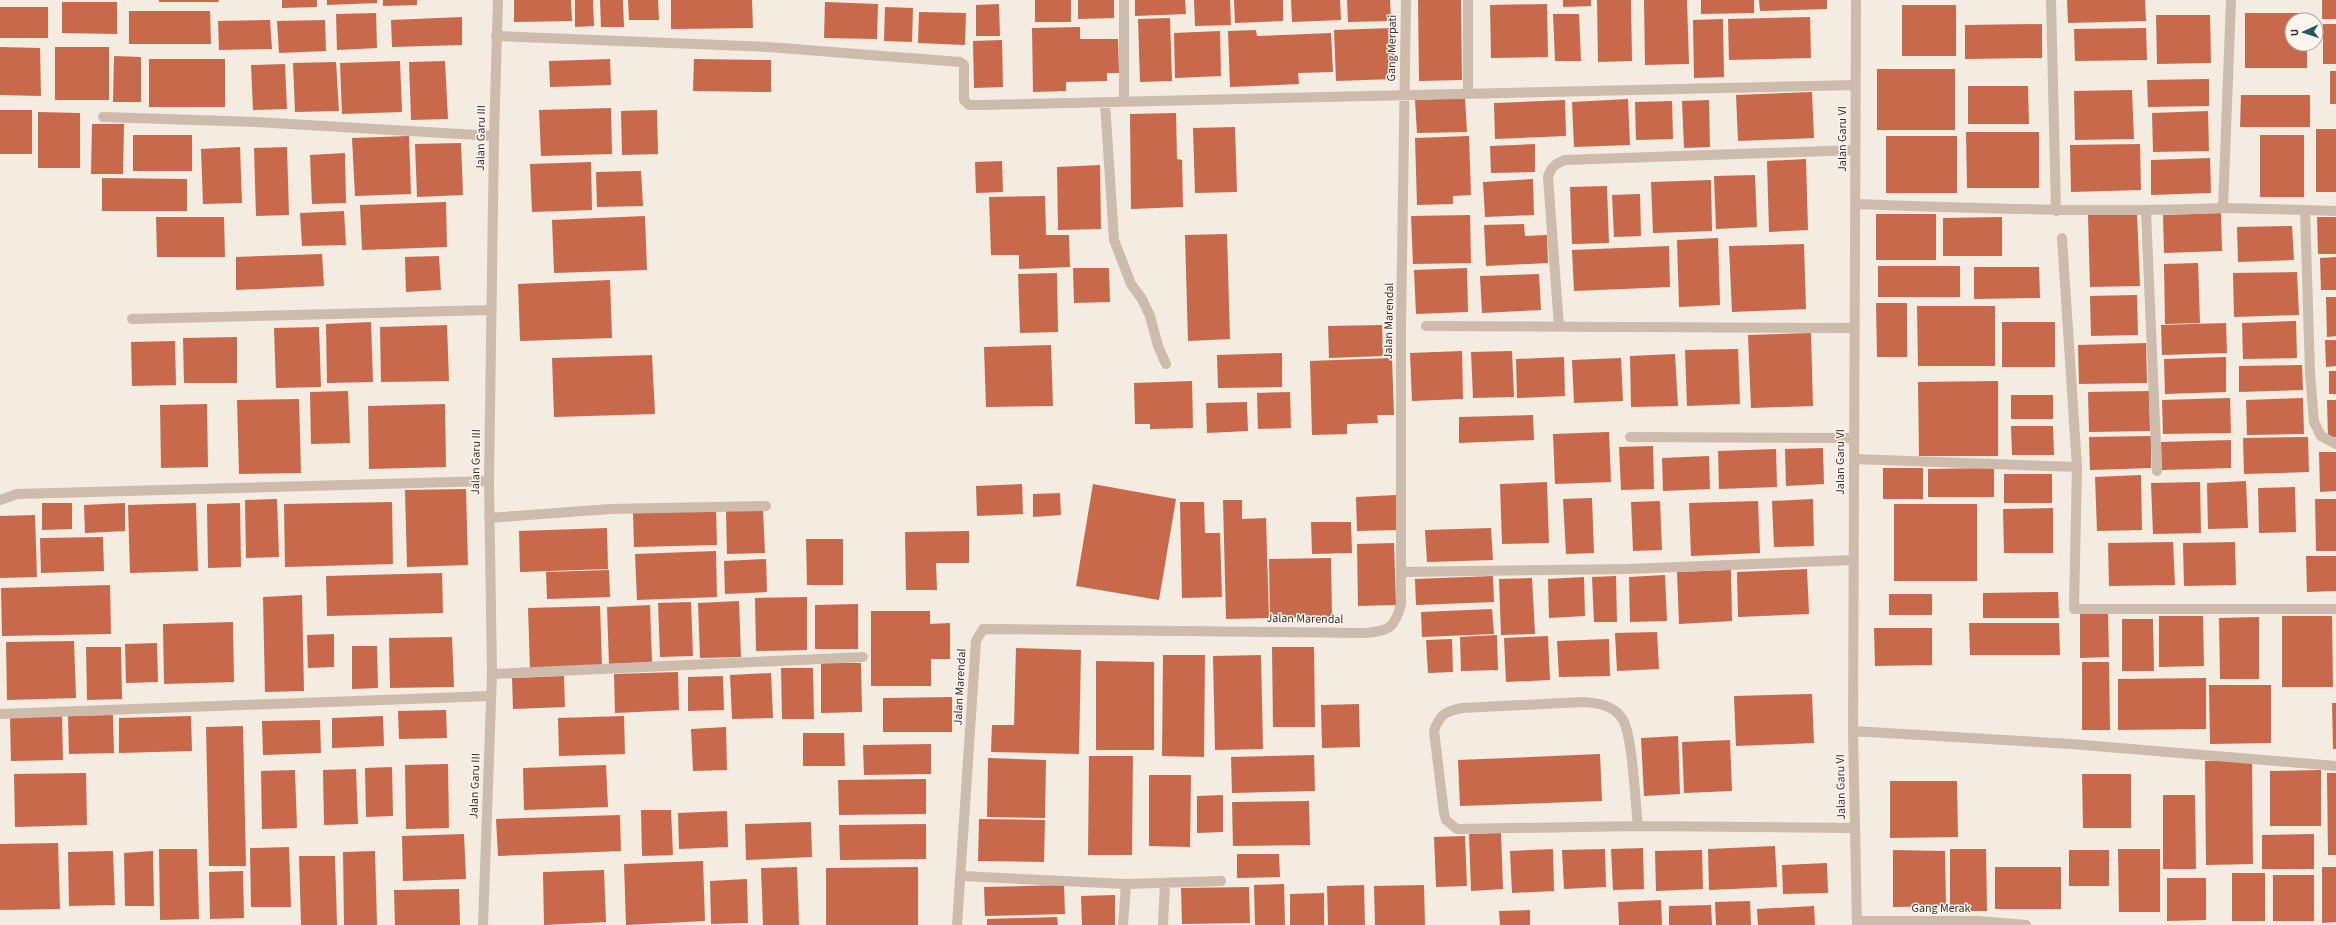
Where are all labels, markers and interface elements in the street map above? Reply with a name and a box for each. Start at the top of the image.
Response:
north arrow [2284,12,2324,52]
street label: Gang Merpati [1383,14,1401,81]
text: U [2287,28,2302,37]
street label: Jalan Garu III [472,105,490,171]
street label: Jalan Garu VI [1834,106,1851,172]
street label: Jalan Marendal [1380,282,1398,360]
street label: Jalan Garu III [467,429,485,495]
street label: Jalan Garu VI [1832,429,1849,495]
street label: Jalan Marendal [1266,610,1344,628]
street label: Jalan Marendal [949,648,971,726]
street label: Jalan Garu III [465,753,485,819]
street label: Jalan Garu VI [1832,754,1850,820]
street label: Gang Merak [1911,900,1971,917]

